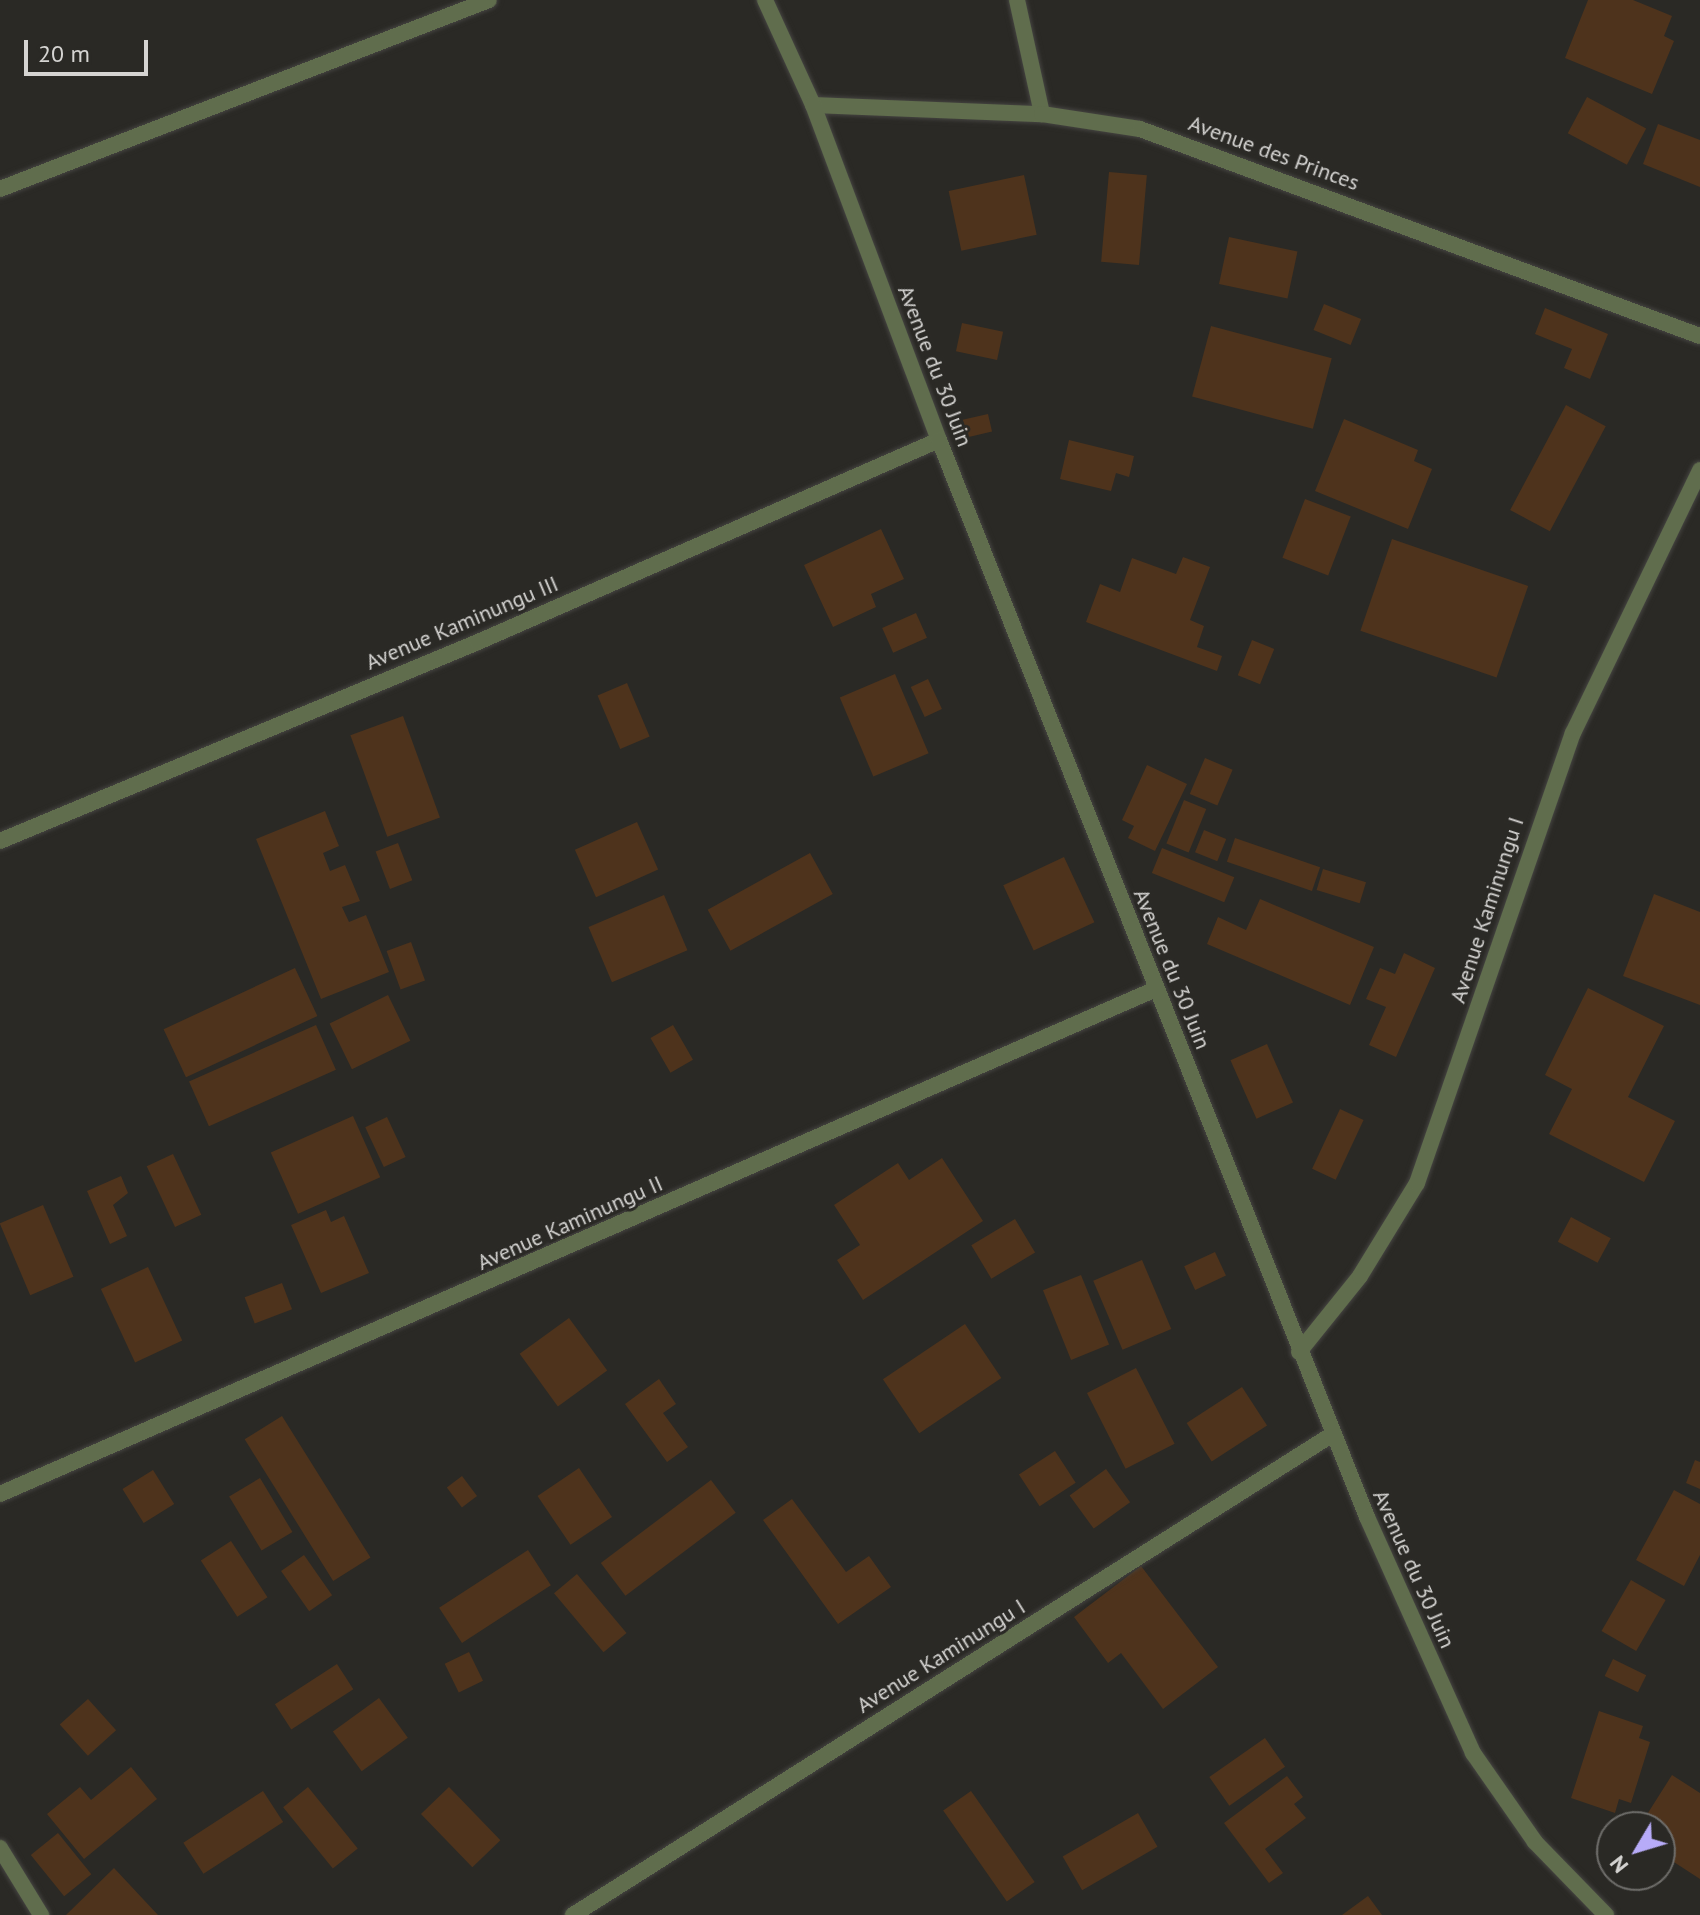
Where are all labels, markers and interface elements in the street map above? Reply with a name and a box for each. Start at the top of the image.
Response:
scale bar [28,24,152,74]
text: 20 m [38,38,90,69]
street label: Avenue des Princes [1185,110,1363,196]
street label: Avenue du 30 Juin [892,282,978,450]
street label: Avenue Kaminungu III [362,570,562,676]
street label: Avenue Kaminungu I [1444,814,1530,1006]
street label: Avenue du 30 Juin [1128,885,1216,1053]
street label: Avenue Kaminungu II [473,1170,667,1276]
street label: Avenue du 30 Juin [1367,1486,1461,1652]
street label: Avenue Kaminungu I [852,1593,1030,1719]
north arrow [1596,1811,1676,1891]
text: N [1603,1850,1634,1879]

